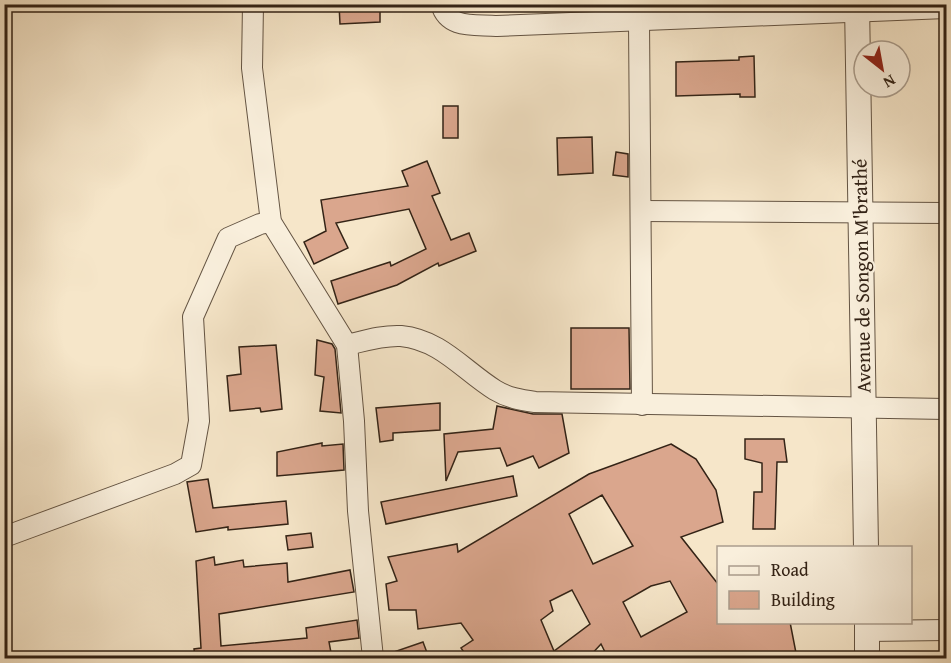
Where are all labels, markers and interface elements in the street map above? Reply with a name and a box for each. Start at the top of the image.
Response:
north arrow [852,39,912,99]
text: N [879,69,900,95]
street label: Avenue de Songon M'brathé [844,159,878,393]
legend [717,546,912,624]
text: Road [771,556,809,583]
text: Building [771,586,835,613]

